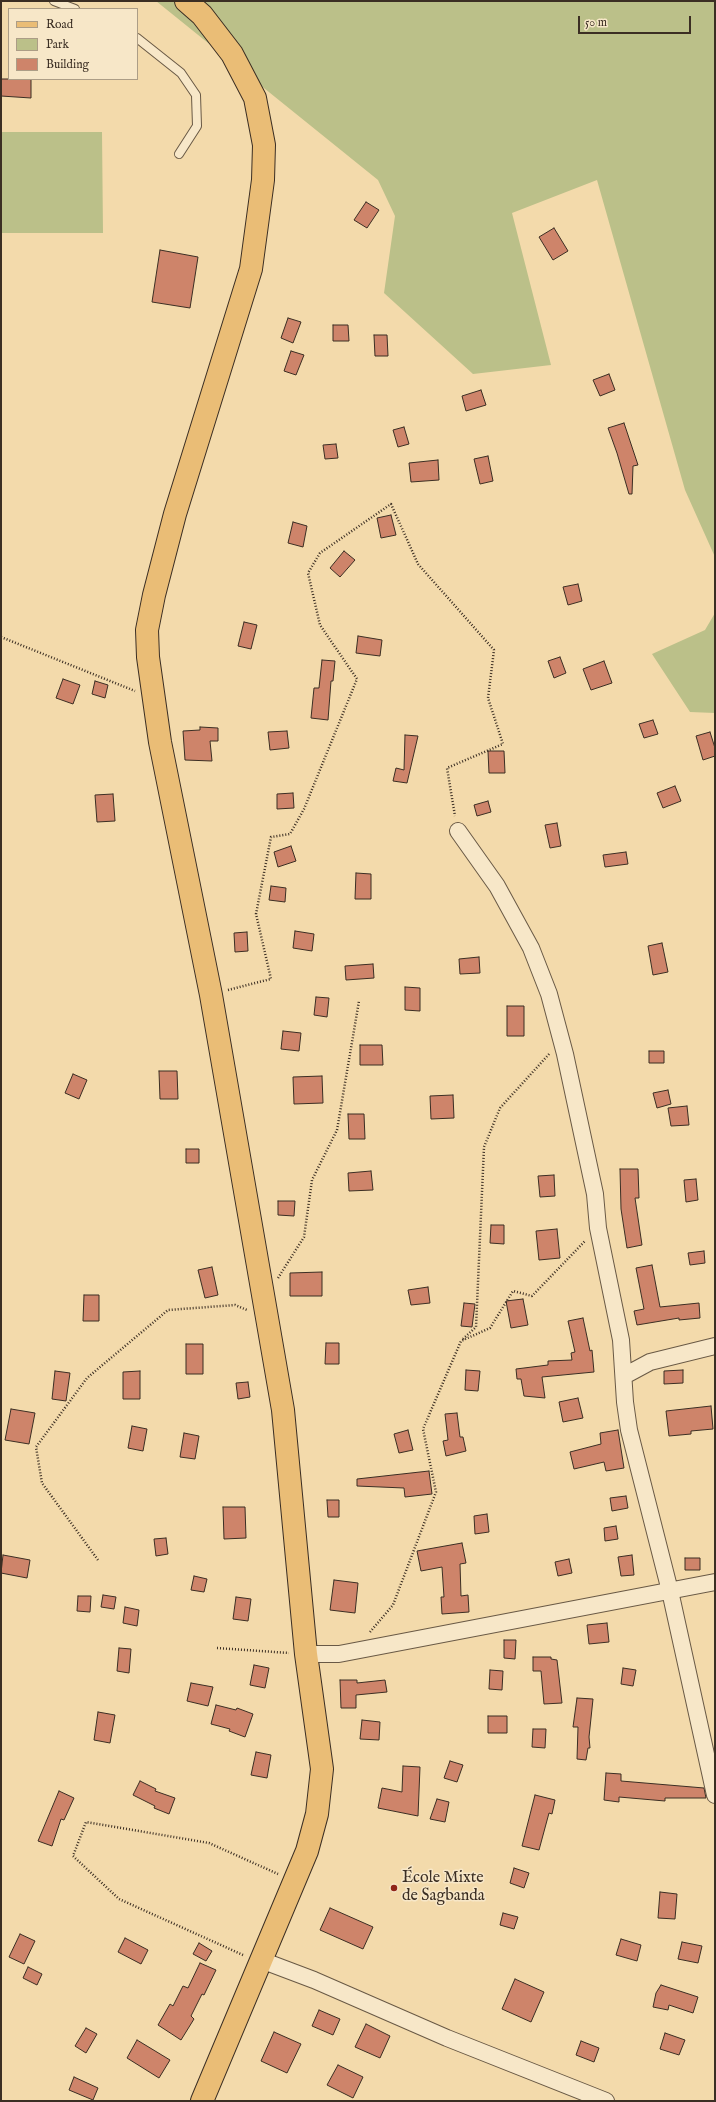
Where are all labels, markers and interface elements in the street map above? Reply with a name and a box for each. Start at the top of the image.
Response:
legend [8,8,138,80]
scale bar [580,8,693,34]
text: 50 m [585,15,607,30]
text: Road [46,17,73,32]
text: Park [46,37,69,52]
text: Building [46,57,89,72]
place label: École Mixte de Sagbanda [402,1869,485,1907]
marker: École Mixte de Sagbanda [389,1883,399,1893]

